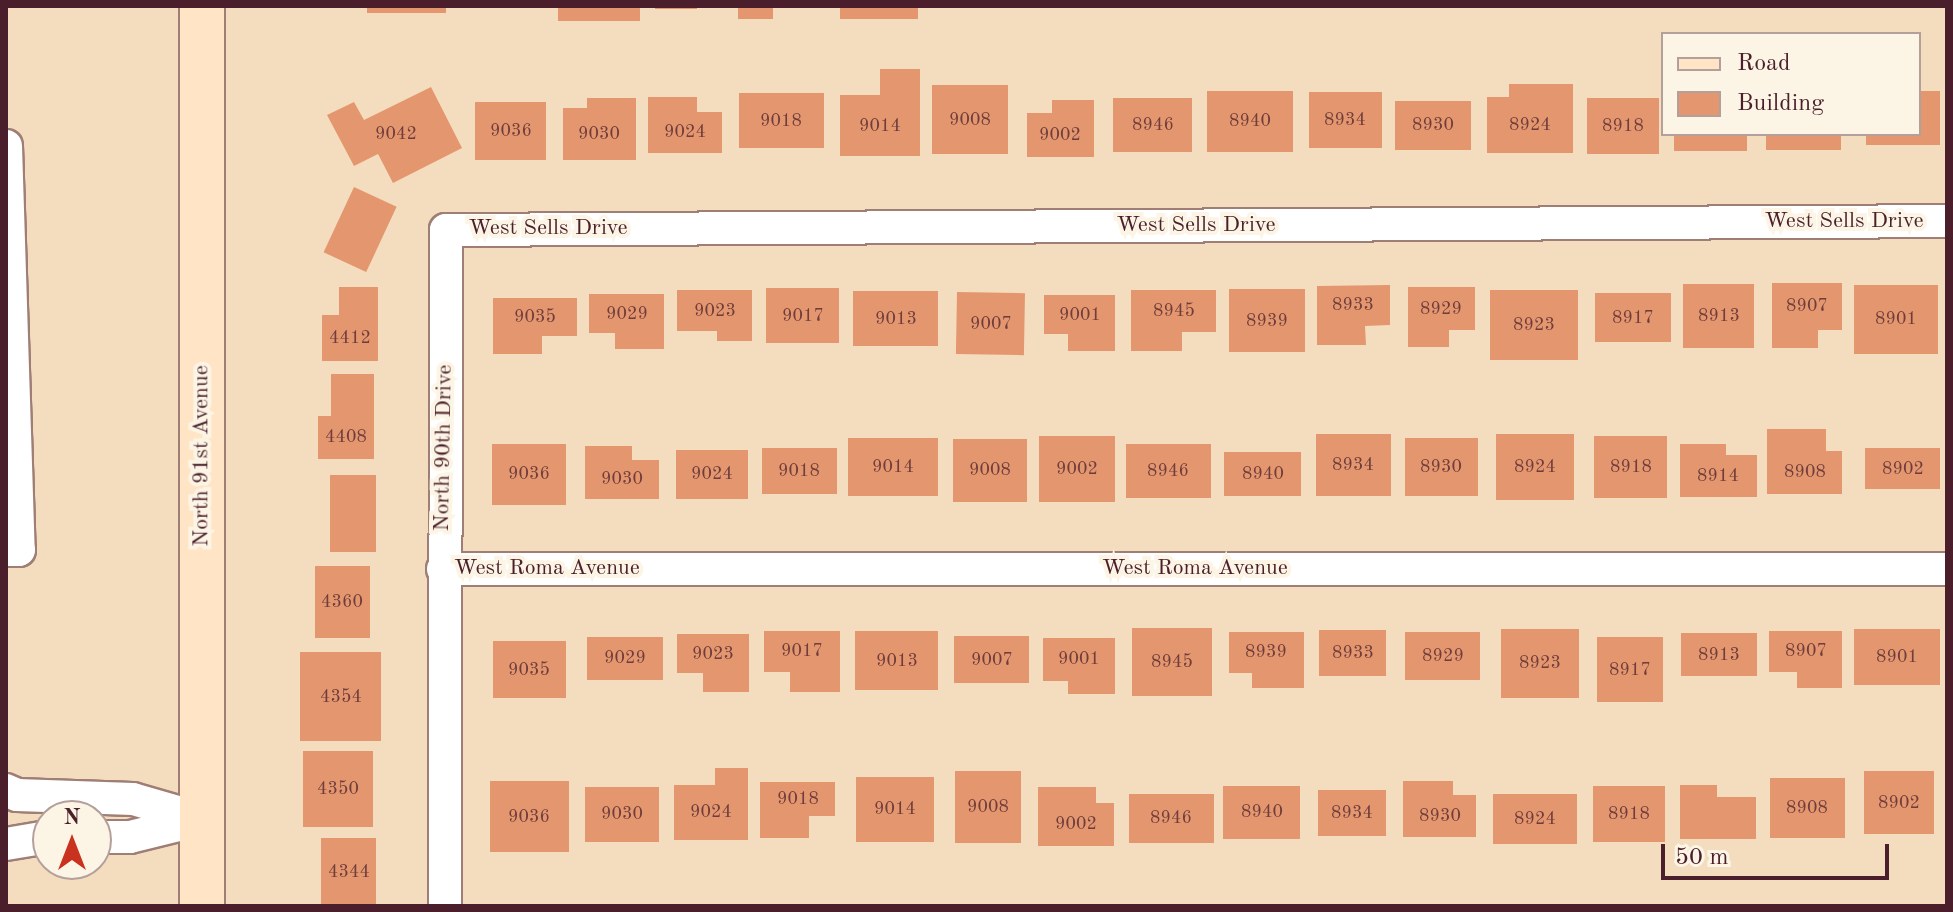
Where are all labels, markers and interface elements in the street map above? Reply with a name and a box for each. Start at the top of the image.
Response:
legend [1661,32,1921,136]
text: Road [1737,52,1790,76]
text: Building [1737,92,1824,116]
house number: 9008 [949,109,991,131]
house number: 8934 [1324,109,1366,131]
house number: 9018 [760,110,802,132]
house number: 8940 [1229,110,1271,132]
house number: 8946 [1132,114,1174,136]
house number: 8930 [1412,114,1454,136]
house number: 8924 [1509,114,1551,136]
house number: 9014 [859,115,901,137]
house number: 8918 [1602,115,1644,137]
house number: 9036 [490,120,532,142]
house number: 9024 [664,121,706,143]
house number: 9042 [375,123,417,145]
house number: 9030 [578,123,620,145]
house number: 9002 [1039,124,1081,146]
street label: West Sells Drive [1764,209,1924,235]
street label: West Sells Drive [1116,213,1276,239]
street label: West Sells Drive [468,216,628,242]
house number: 8933 [1332,294,1374,316]
house number: 8907 [1786,295,1828,317]
house number: 8929 [1420,298,1462,320]
house number: 9023 [694,300,736,322]
house number: 8945 [1153,300,1195,322]
house number: 9029 [606,303,648,325]
house number: 9001 [1059,304,1101,326]
house number: 9017 [782,305,824,327]
house number: 8913 [1698,305,1740,327]
house number: 9035 [514,306,556,328]
house number: 8917 [1612,307,1654,329]
house number: 9013 [875,308,917,330]
house number: 8901 [1875,308,1917,330]
house number: 8939 [1246,310,1288,332]
house number: 9007 [970,313,1012,335]
house number: 8923 [1513,314,1555,336]
house number: 4412 [329,327,371,349]
street label: North 90th Drive [429,364,459,532]
street label: North 91st Avenue [189,365,215,547]
house number: 4408 [325,426,367,448]
house number: 8934 [1332,454,1374,476]
house number: 9014 [872,456,914,478]
house number: 8930 [1420,456,1462,478]
house number: 8924 [1514,456,1556,478]
house number: 8918 [1610,456,1652,478]
house number: 9002 [1056,458,1098,480]
house number: 8902 [1882,458,1924,480]
house number: 9008 [969,459,1011,481]
house number: 9018 [778,460,820,482]
house number: 8946 [1147,460,1189,482]
house number: 8908 [1784,461,1826,483]
house number: 9036 [508,463,550,485]
house number: 9024 [691,463,733,485]
house number: 8940 [1242,463,1284,485]
house number: 8914 [1697,465,1739,487]
house number: 9030 [601,468,643,490]
street label: West Roma Avenue [454,556,640,582]
street label: West Roma Avenue [1102,556,1288,582]
house number: 4360 [321,591,363,613]
house number: 9017 [781,640,823,662]
house number: 8907 [1785,640,1827,662]
house number: 8939 [1245,641,1287,663]
house number: 8933 [1332,642,1374,664]
house number: 9023 [692,643,734,665]
house number: 8913 [1698,644,1740,666]
house number: 8929 [1422,645,1464,667]
house number: 8901 [1876,646,1918,668]
house number: 9029 [604,647,646,669]
house number: 9001 [1058,648,1100,670]
house number: 9007 [971,649,1013,671]
house number: 9013 [876,650,918,672]
house number: 8945 [1151,651,1193,673]
house number: 8923 [1519,652,1561,674]
house number: 9035 [508,659,550,681]
house number: 8917 [1609,659,1651,681]
house number: 4354 [320,686,362,708]
house number: 4350 [317,778,359,800]
house number: 9018 [777,788,819,810]
house number: 8902 [1878,792,1920,814]
house number: 9008 [967,796,1009,818]
house number: 8908 [1786,797,1828,819]
house number: 9014 [874,798,916,820]
north arrow [32,800,112,880]
house number: 9024 [690,801,732,823]
house number: 8940 [1241,801,1283,823]
house number: 8934 [1331,802,1373,824]
house number: 9030 [601,803,643,825]
house number: 8918 [1608,803,1650,825]
house number: 8930 [1419,805,1461,827]
house number: 9036 [508,806,550,828]
text: N [64,807,80,829]
house number: 8946 [1150,807,1192,829]
house number: 8924 [1514,808,1556,830]
house number: 9002 [1055,813,1097,835]
scale bar [1665,828,1893,878]
text: 50 m [1675,846,1729,870]
house number: 4344 [328,861,370,883]

